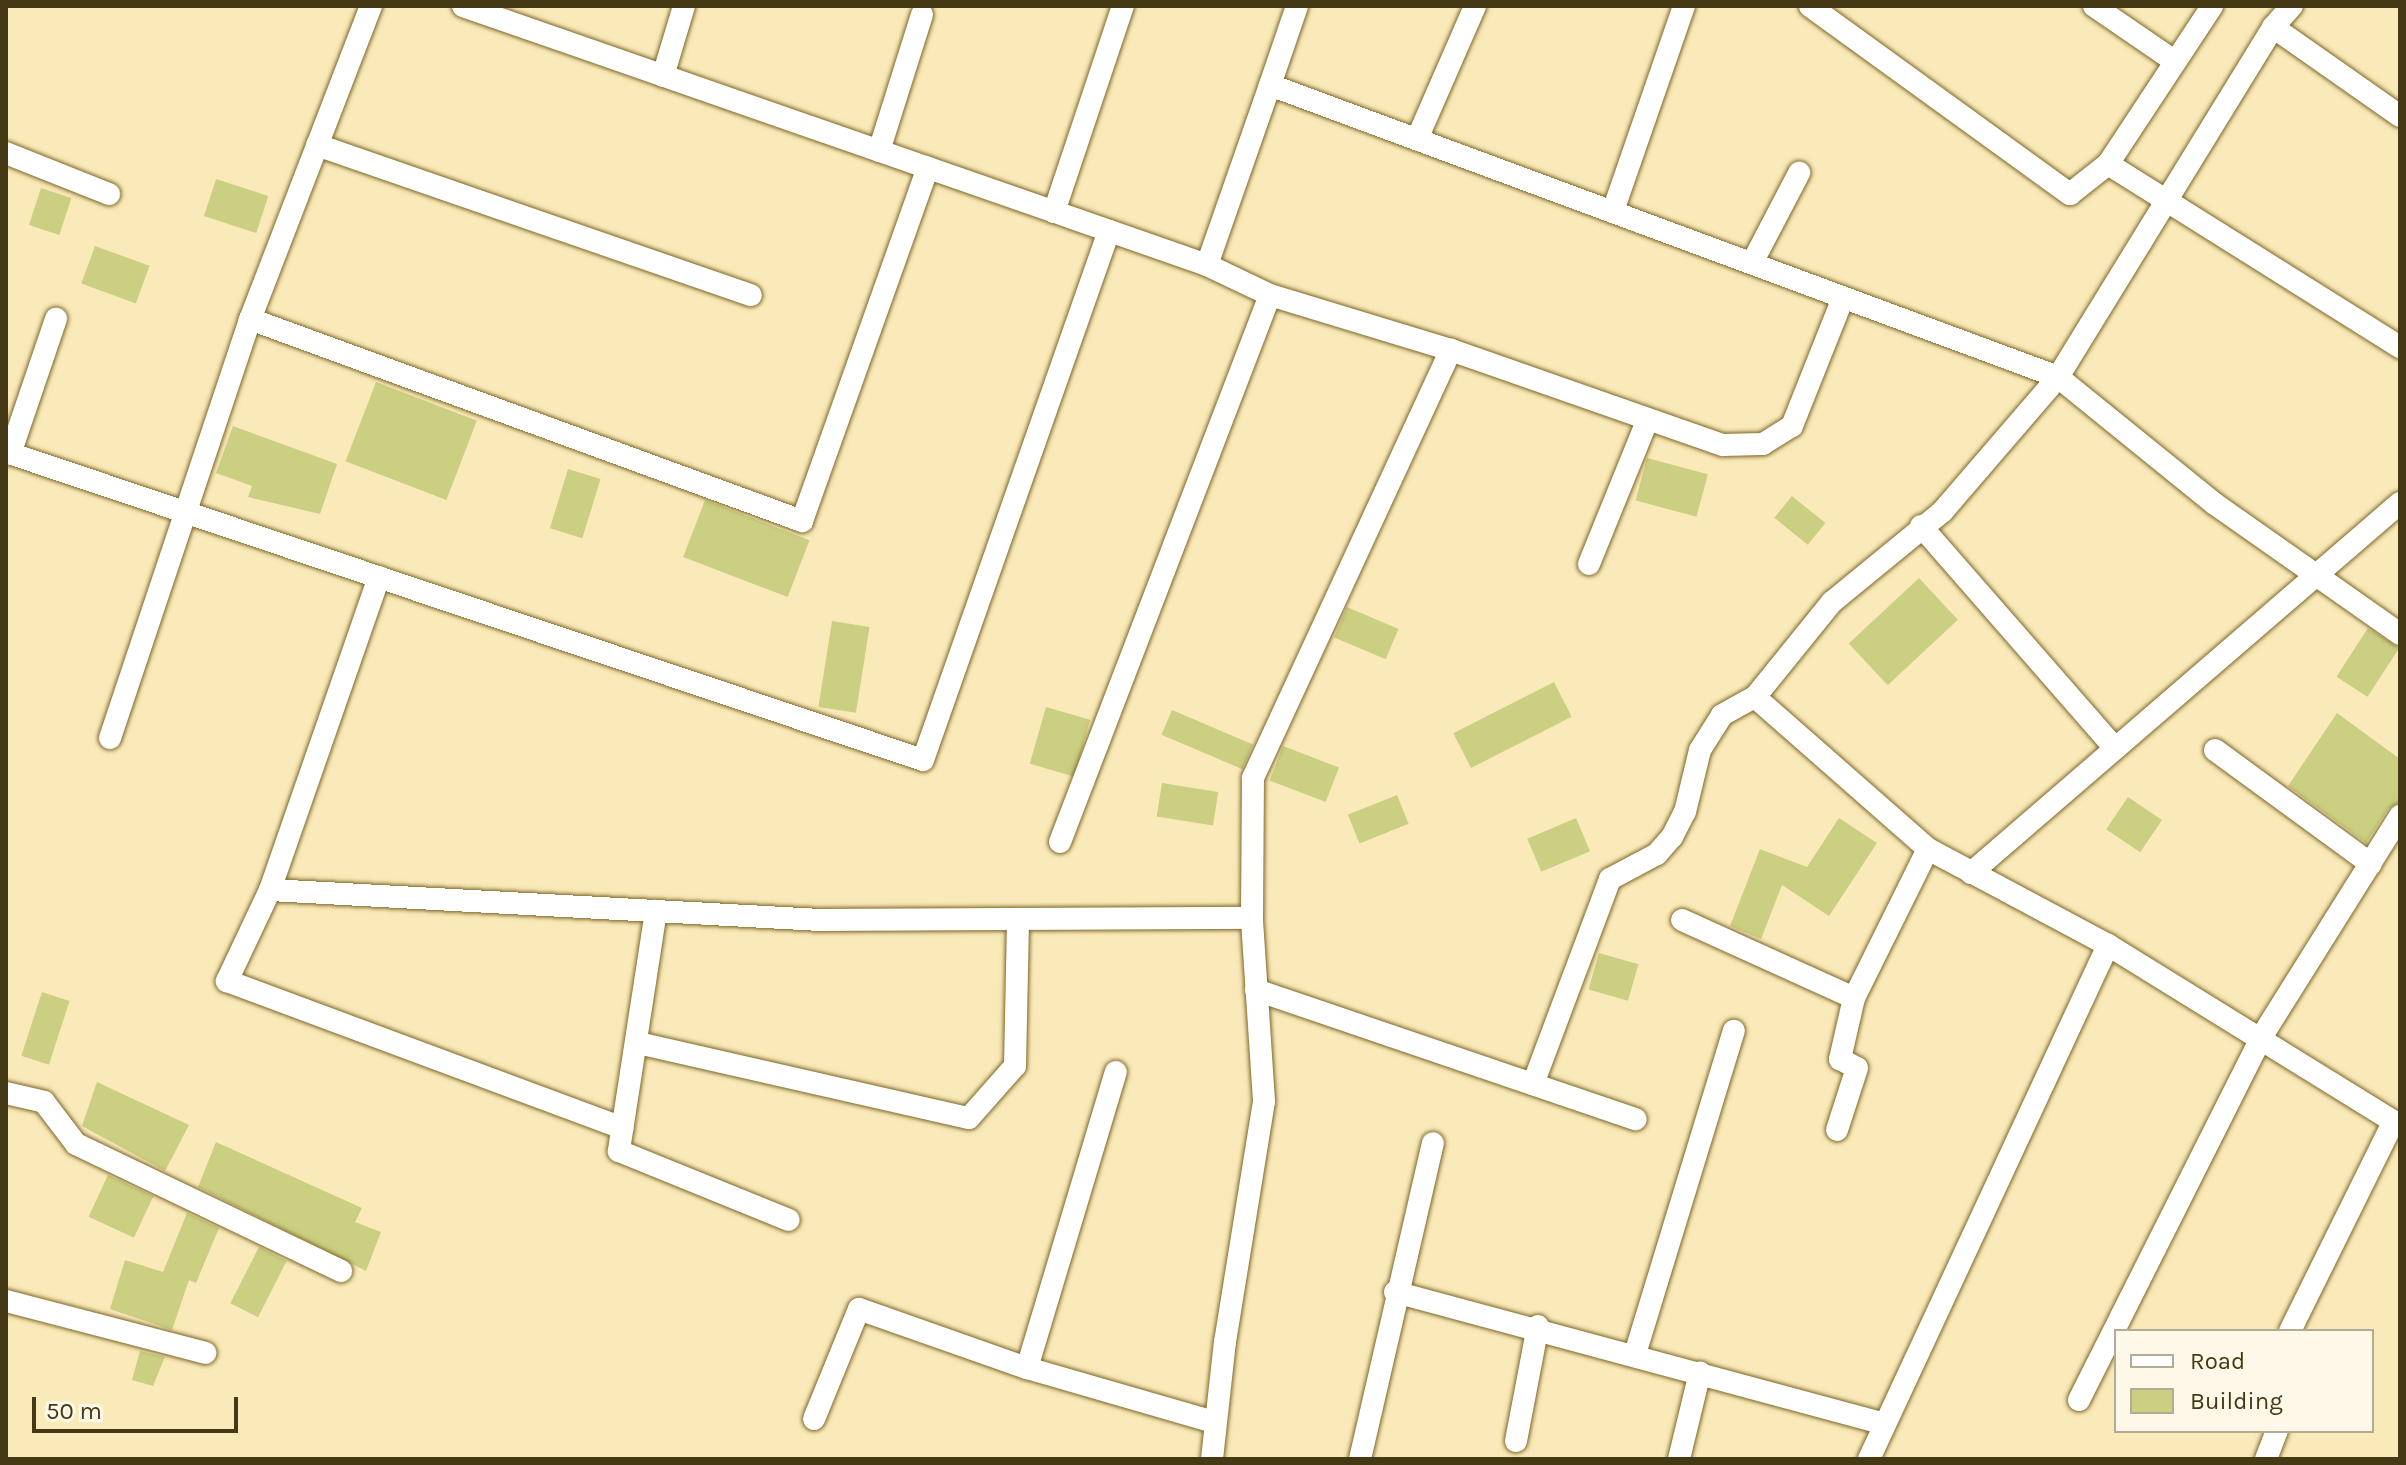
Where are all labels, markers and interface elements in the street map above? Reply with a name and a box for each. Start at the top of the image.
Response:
legend [2114,1329,2374,1433]
text: Road [2190,1347,2245,1375]
scale bar [36,1381,242,1431]
text: Building [2190,1387,2283,1415]
text: 50 m [46,1397,102,1425]

